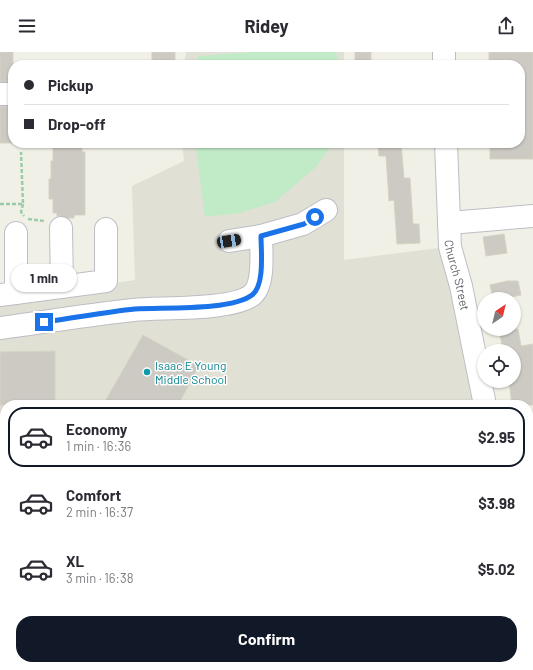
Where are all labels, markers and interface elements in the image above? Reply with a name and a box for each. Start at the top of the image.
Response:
icon: menu [16,15,38,37]
text: Ridey [244,15,289,37]
icon: share [495,15,517,37]
text: Pickup [48,76,94,94]
text: Drop-off [48,115,106,133]
route start [306,208,324,226]
car [216,233,242,249]
street label: Church Street [443,239,473,312]
callout: 1 min [11,264,77,292]
text: 1 min [30,270,58,286]
north arrow [477,292,521,336]
map controls [477,292,521,388]
route end [35,313,53,331]
button: locate [477,344,521,388]
place label: Isaac E Young Middle School [155,358,227,386]
marker: Isaac E Young Middle School [142,367,152,377]
icon: car [18,419,54,455]
text: Economy [66,420,127,438]
text: $2.95 [478,428,515,446]
text: 1 min · 16:36 [66,438,131,454]
icon: car [18,485,54,521]
text: Comfort [66,486,121,504]
text: $3.98 [478,494,515,512]
text: 2 min · 16:37 [66,504,133,520]
icon: car [18,551,54,587]
text: XL [66,552,84,570]
text: $5.02 [478,560,515,578]
text: 3 min · 16:38 [66,570,133,586]
button: Confirm [16,616,517,662]

